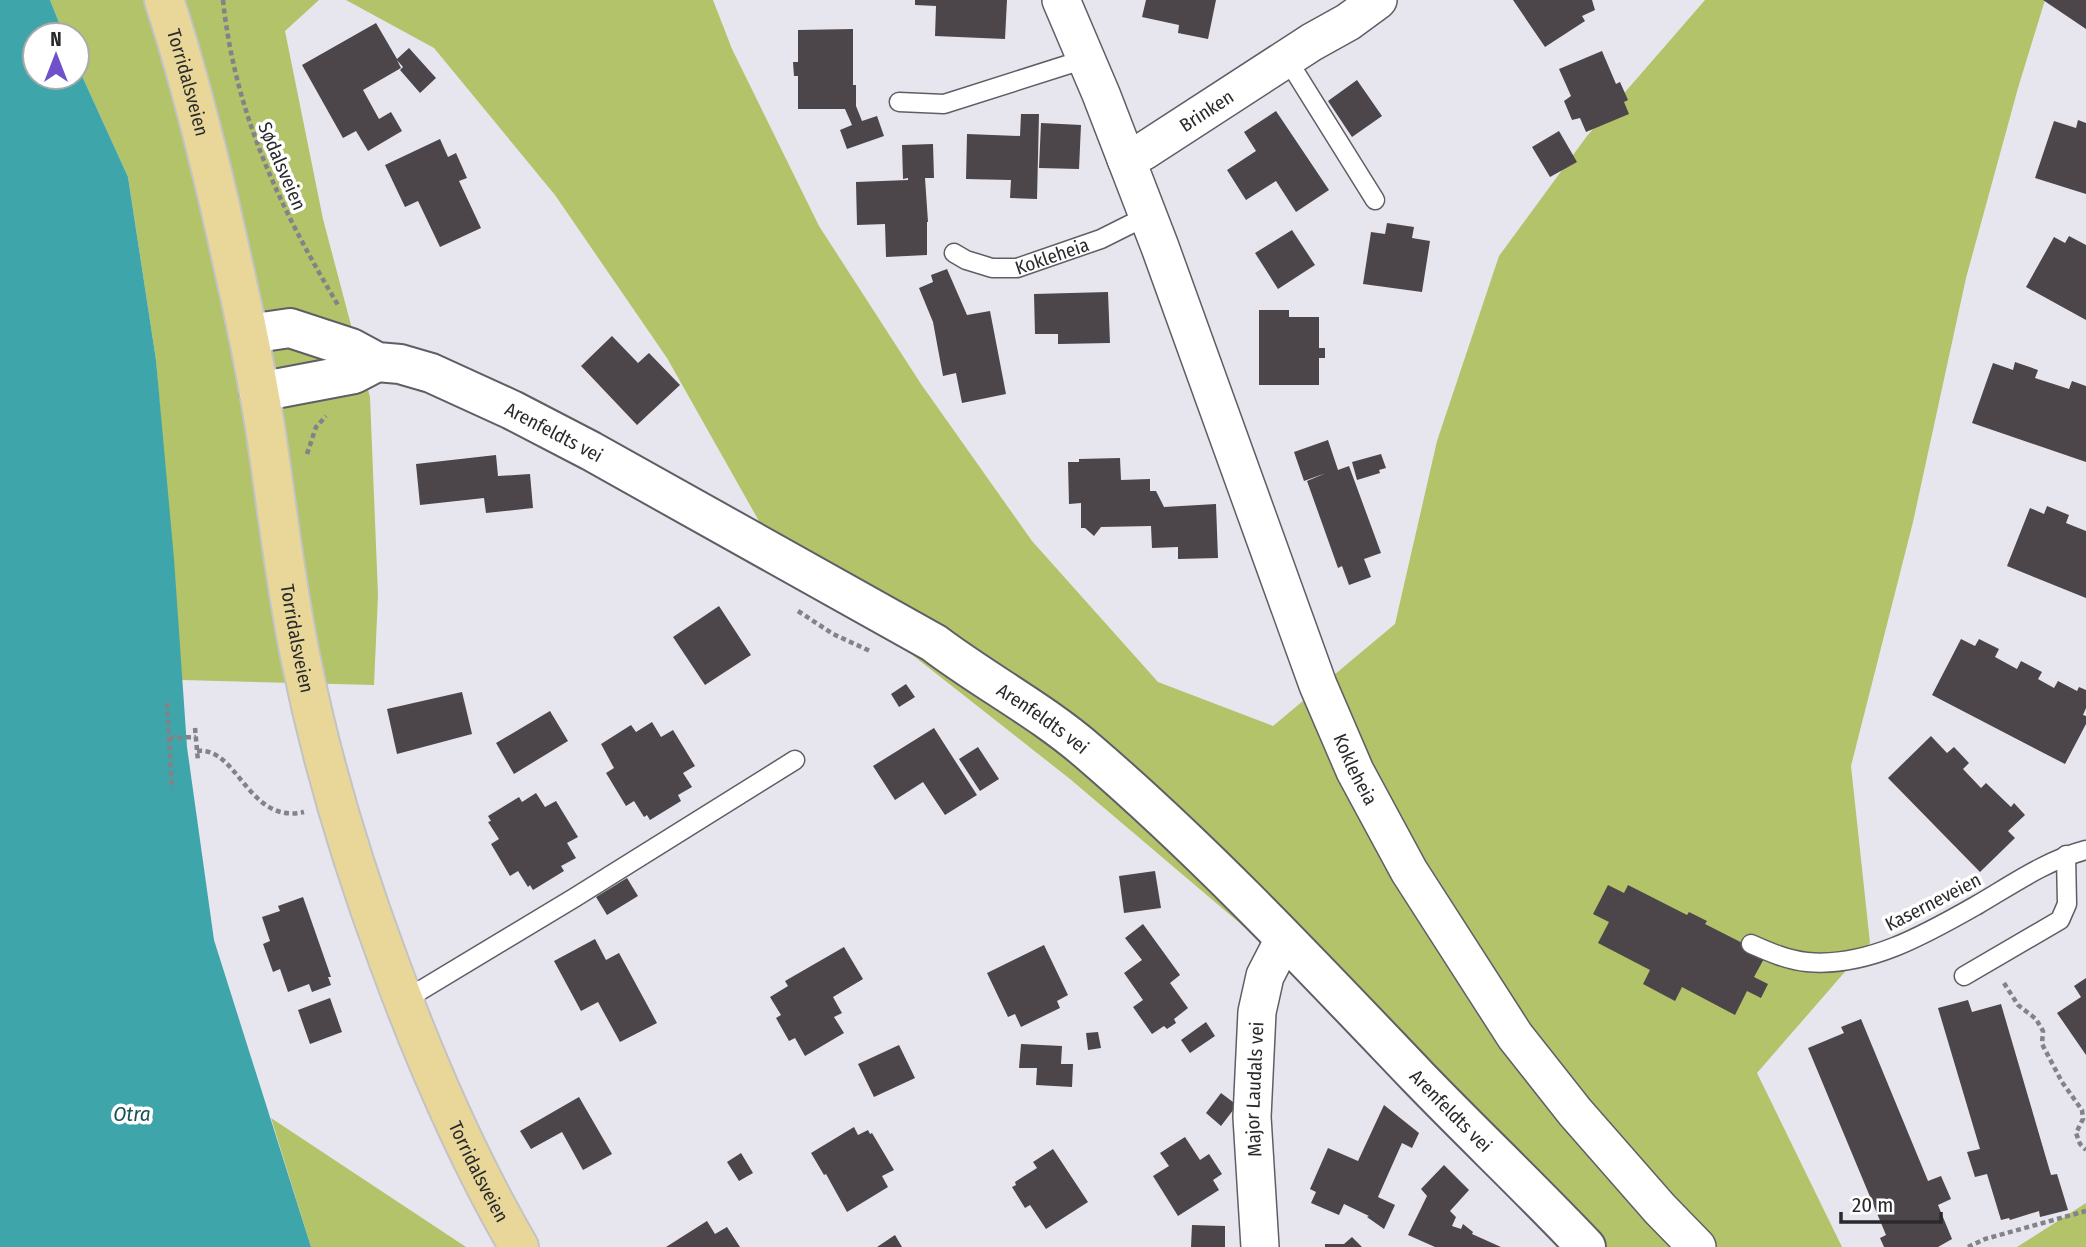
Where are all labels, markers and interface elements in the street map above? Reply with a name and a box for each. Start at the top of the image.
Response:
north arrow [21,21,91,91]
street label: Torridalsveien [162,26,214,138]
text: N [50,28,62,51]
street label: Brinken [1175,85,1238,137]
street label: Sødalsveien [253,118,311,214]
street label: Kokleheia [1012,233,1092,279]
street label: Arenfeldts vei [502,397,607,467]
street label: Torridalsveien [276,582,319,695]
street label: Arenfeldts vei [993,678,1094,758]
street label: Kokleheia [1329,730,1383,809]
street label: Kaserneveien [1881,868,1985,936]
street label: Major Laudals vei [1240,1021,1268,1158]
street label: Arenfeldts vei [1405,1064,1497,1157]
water label: Otra [113,1101,151,1127]
street label: Torridalsveien [444,1117,514,1226]
scale bar [1841,1180,1941,1224]
text: 20 m [1852,1192,1893,1218]

